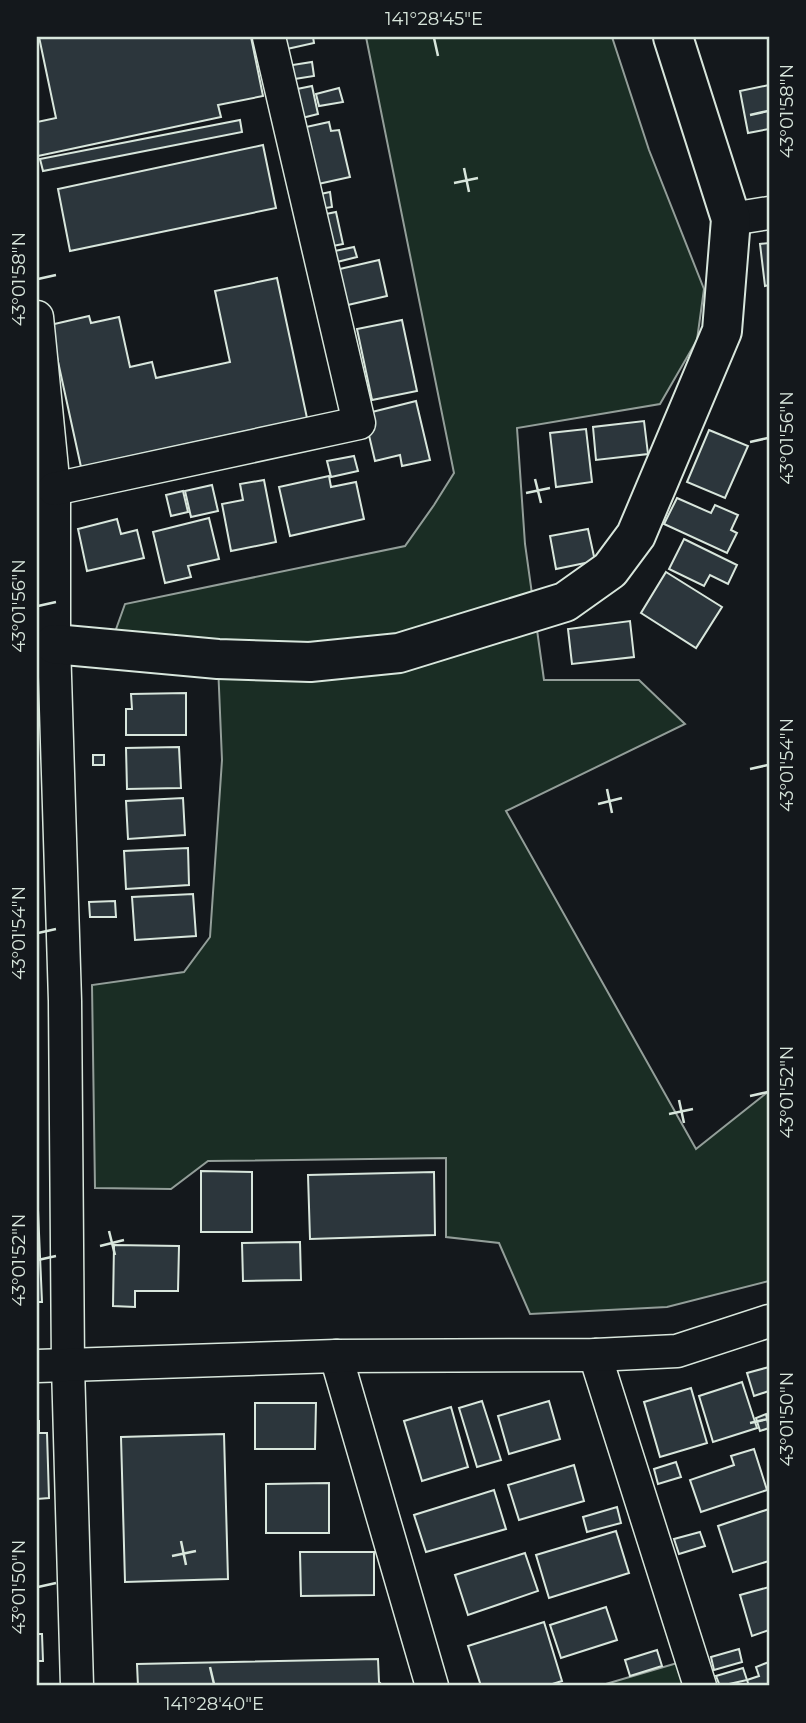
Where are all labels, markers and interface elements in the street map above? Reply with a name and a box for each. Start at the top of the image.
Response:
text: 141°28'45"E [385,8,483,30]
text: 43°01'58"N [776,64,798,158]
text: 43°01'58"N [8,232,30,326]
text: 43°01'56"N [776,391,798,485]
text: 43°01'56"N [8,559,30,653]
text: 43°01'54"N [776,718,798,812]
text: 43°01'54"N [8,886,30,980]
text: 43°01'52"N [776,1046,798,1138]
text: 43°01'52"N [8,1214,30,1306]
text: 43°01'50"N [776,1372,798,1466]
text: 43°01'50"N [8,1540,30,1634]
text: 141°28'40"E [164,1693,264,1715]

